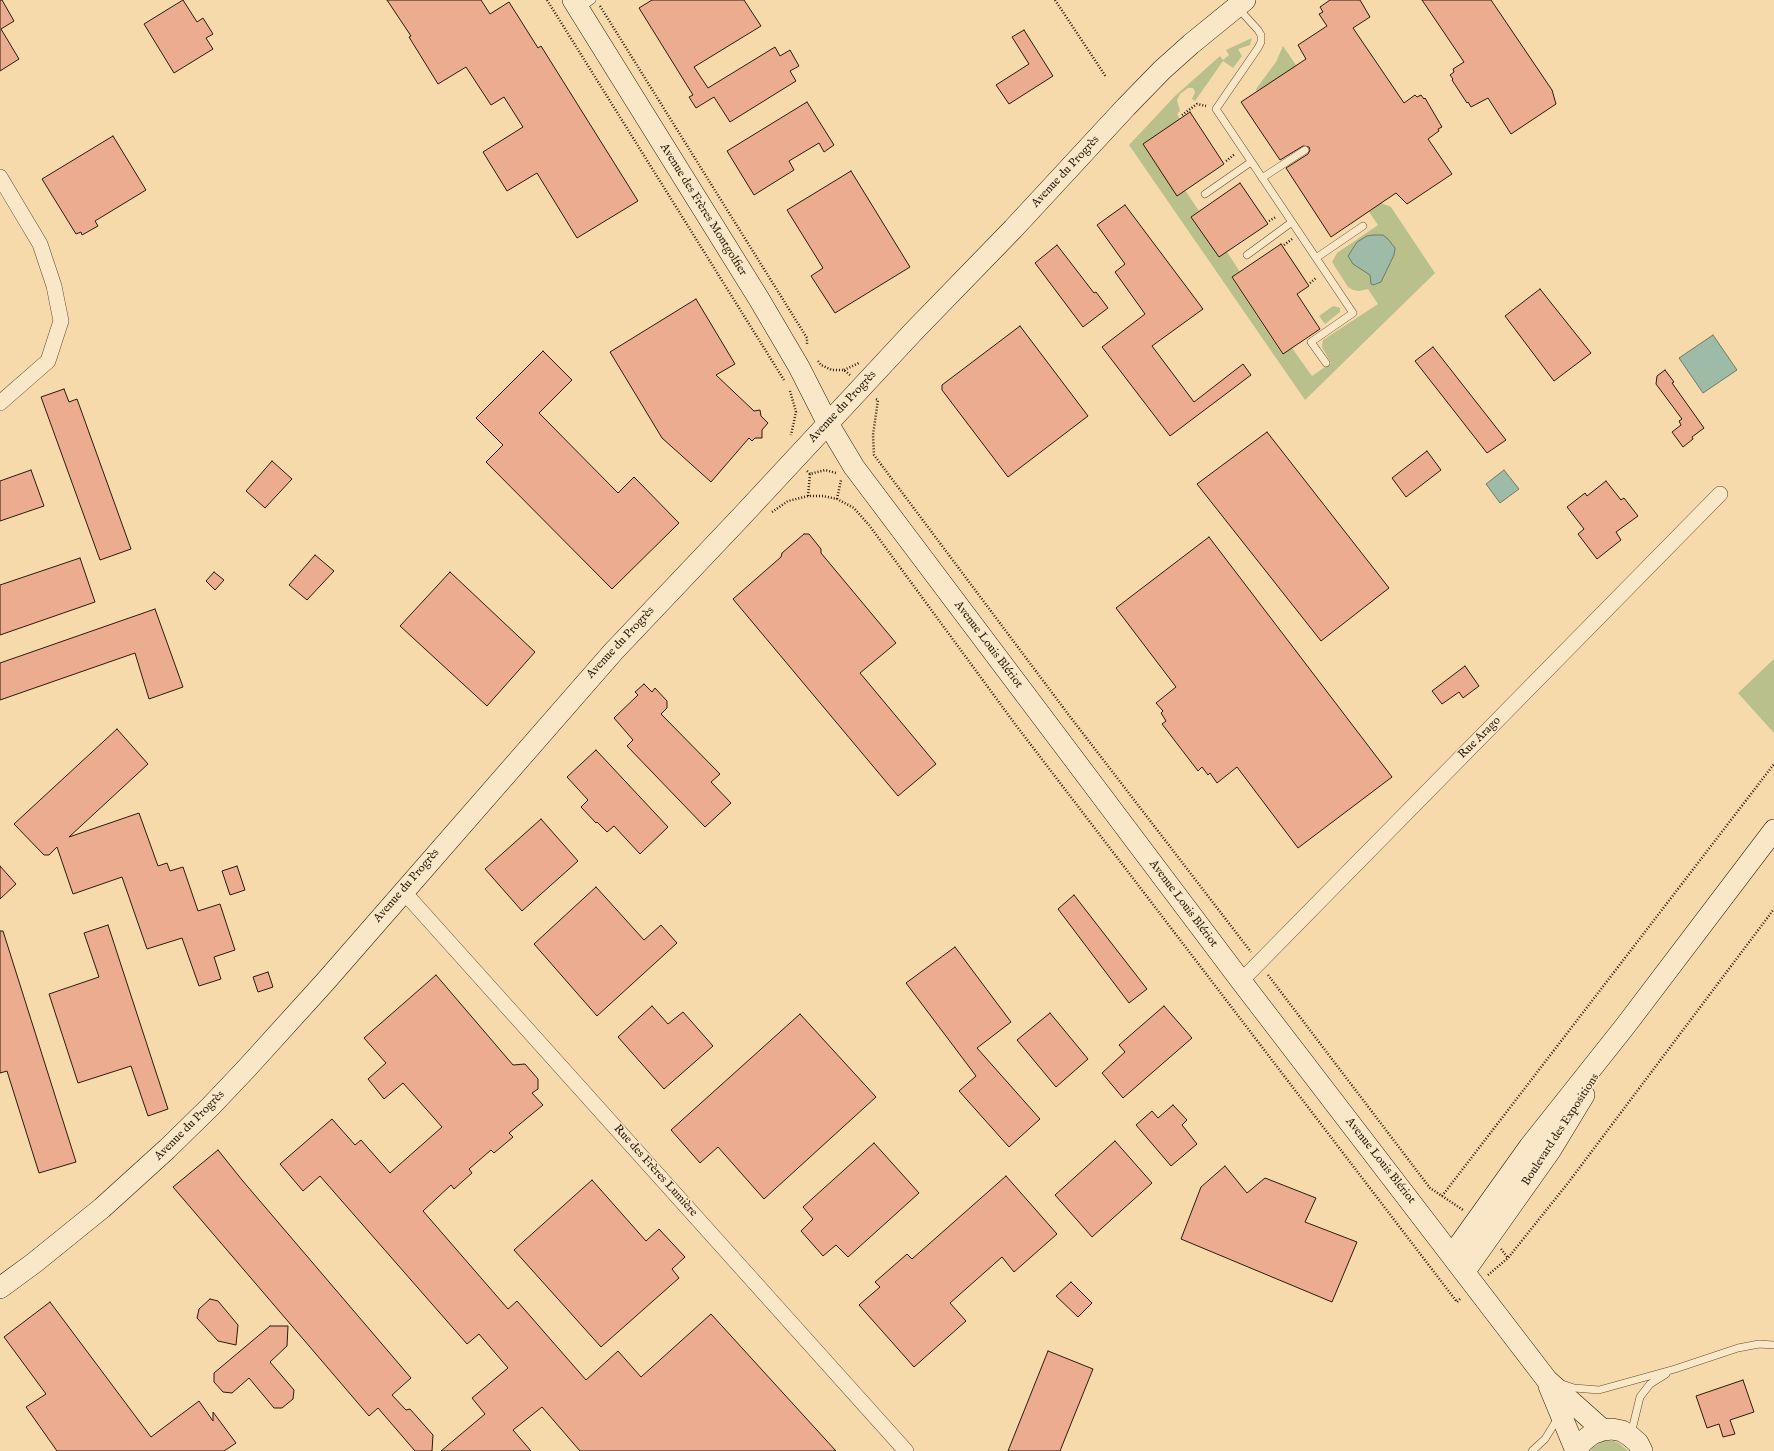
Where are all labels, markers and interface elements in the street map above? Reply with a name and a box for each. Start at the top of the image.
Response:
street label: Avenue du Progrès [1029,133,1103,211]
street label: Avenue des Frères Montgolfier [656,141,750,279]
street label: Avenue du Progrès [806,368,880,446]
street label: Avenue Louis Blériot [951,599,1025,691]
street label: Avenue du Progrès [584,604,658,682]
street label: Rue Arago [1456,714,1504,762]
street label: Avenue du Progrès [371,846,443,926]
street label: Avenue Louis Blériot [1146,858,1220,950]
street label: Boulevard des Expositions [1519,1071,1603,1189]
street label: Avenue du Progrès [152,1088,228,1164]
street label: Avenue Louis Blériot [1342,1115,1418,1207]
street label: Rue des Frères Lumière [610,1122,700,1220]

